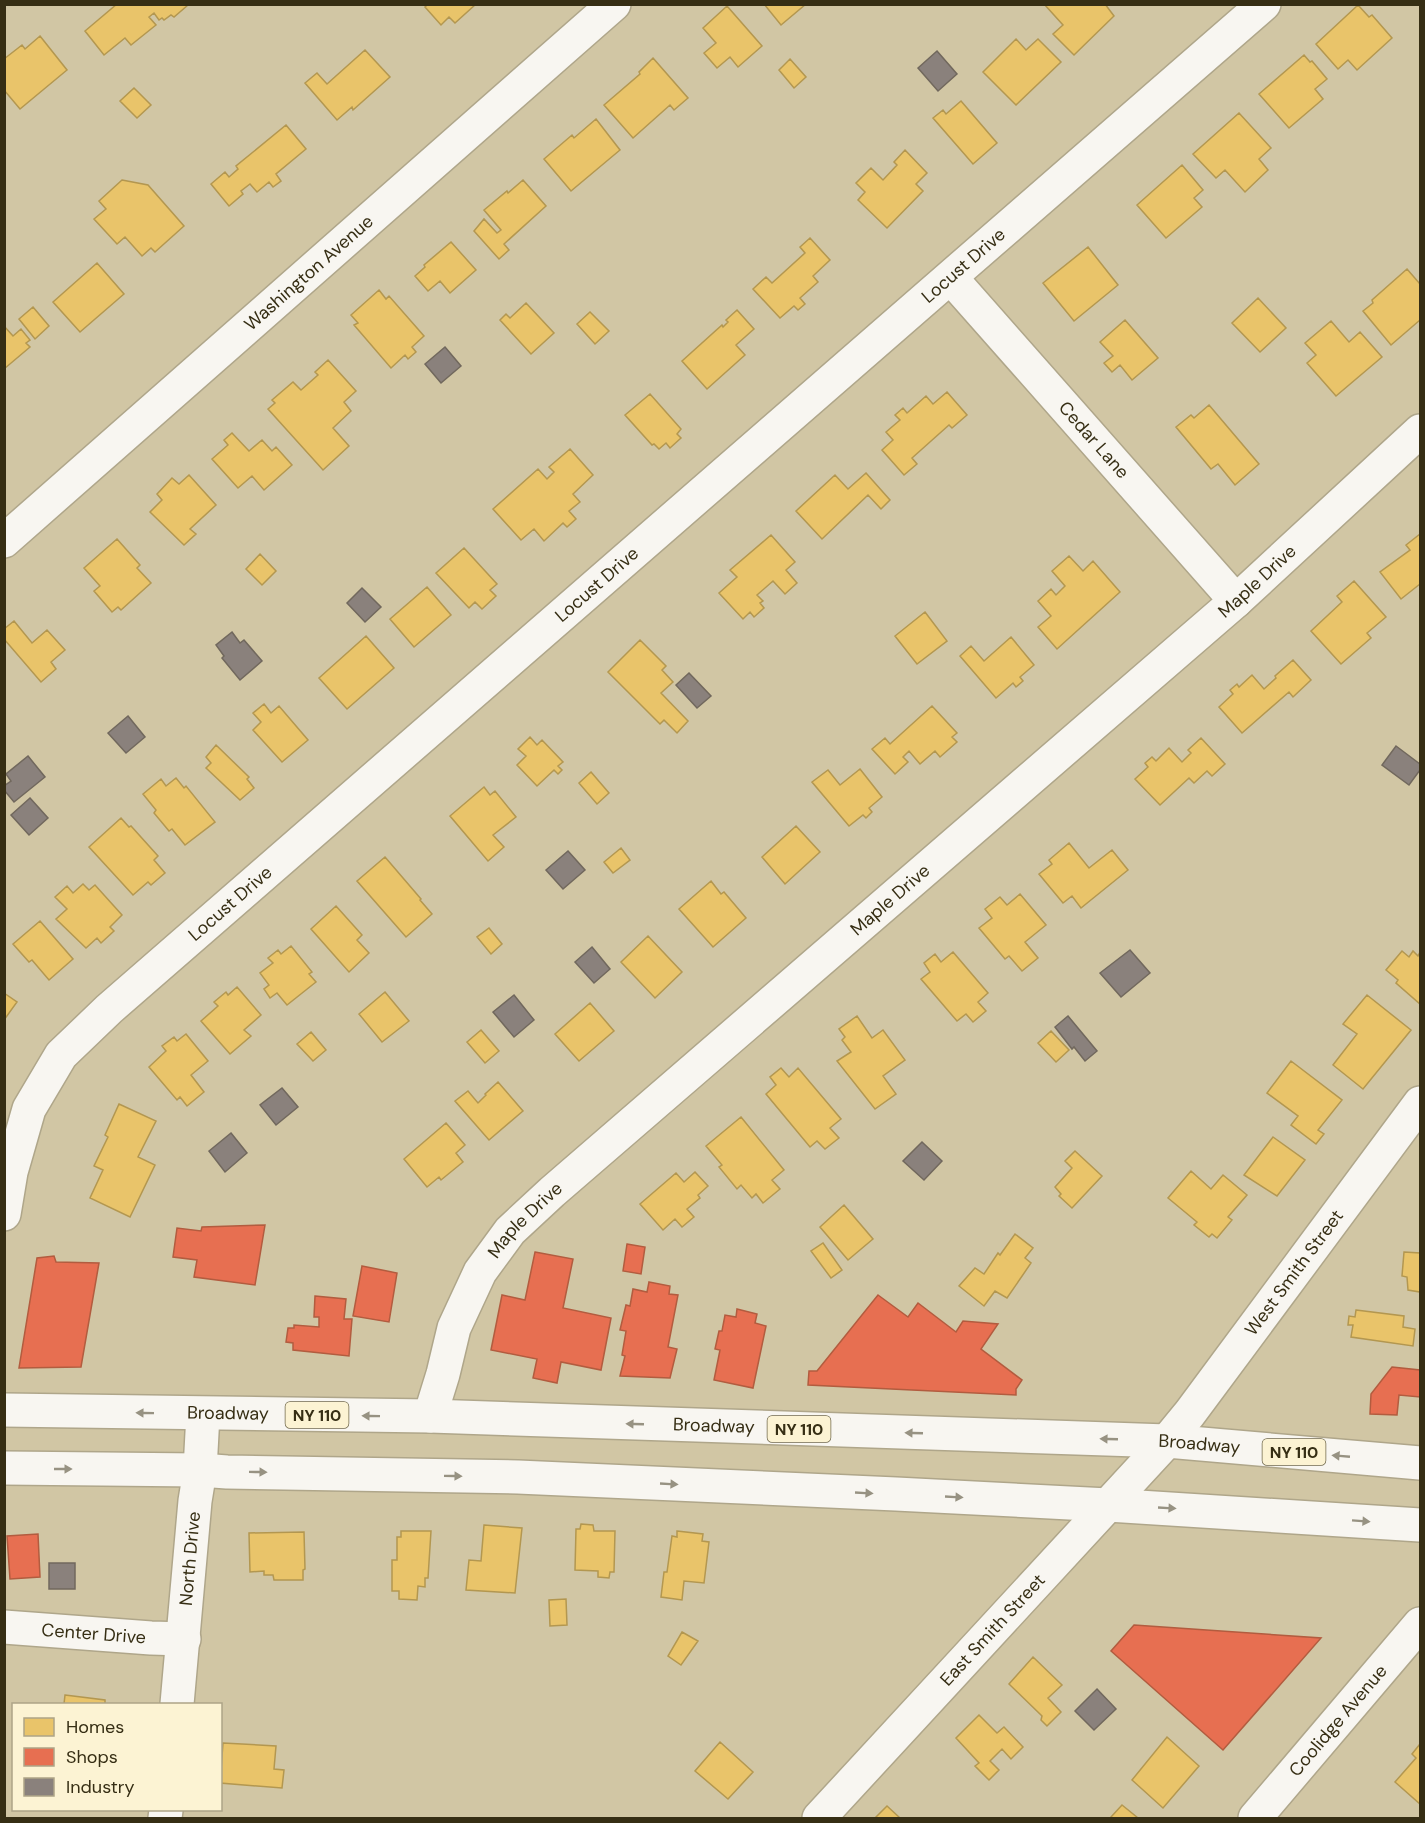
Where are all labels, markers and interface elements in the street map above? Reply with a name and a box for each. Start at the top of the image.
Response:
street label: Washington Avenue [239,209,378,336]
street label: Locust Drive [917,222,1010,309]
street label: Cedar Lane [1053,396,1135,484]
street label: Maple Drive [1213,539,1301,623]
street label: Locust Drive [550,541,644,628]
street label: Maple Drive [845,859,935,941]
street label: Locust Drive [183,860,277,947]
street label: Maple Drive [482,1176,567,1263]
street label: West Smith Street [1239,1205,1349,1341]
street label: Broadway [187,1401,269,1426]
road number: NY 110 [286,1402,348,1428]
one-way arrow [135,1408,154,1418]
one-way arrow [362,1411,381,1420]
street label: Broadway [672,1412,755,1439]
road number: NY 110 [768,1416,830,1442]
one-way arrow [626,1419,645,1428]
one-way arrow [905,1428,924,1437]
street label: Broadway [1158,1429,1241,1459]
one-way arrow [1099,1434,1118,1444]
road number: NY 110 [1262,1439,1326,1465]
one-way arrow [1332,1451,1351,1461]
one-way arrow [53,1464,72,1474]
one-way arrow [249,1467,268,1477]
one-way arrow [444,1471,463,1481]
one-way arrow [660,1479,679,1488]
one-way arrow [854,1488,873,1497]
one-way arrow [944,1492,963,1501]
one-way arrow [1157,1504,1176,1513]
street label: North Drive [174,1510,206,1607]
one-way arrow [1352,1516,1371,1525]
street label: East Smith Street [935,1569,1050,1691]
street label: Center Drive [41,1618,147,1650]
street label: Coolidge Avenue [1283,1659,1392,1782]
legend [12,1703,222,1811]
text: Homes [66,1715,124,1739]
text: Shops [66,1745,118,1769]
text: Industry [66,1775,135,1799]

